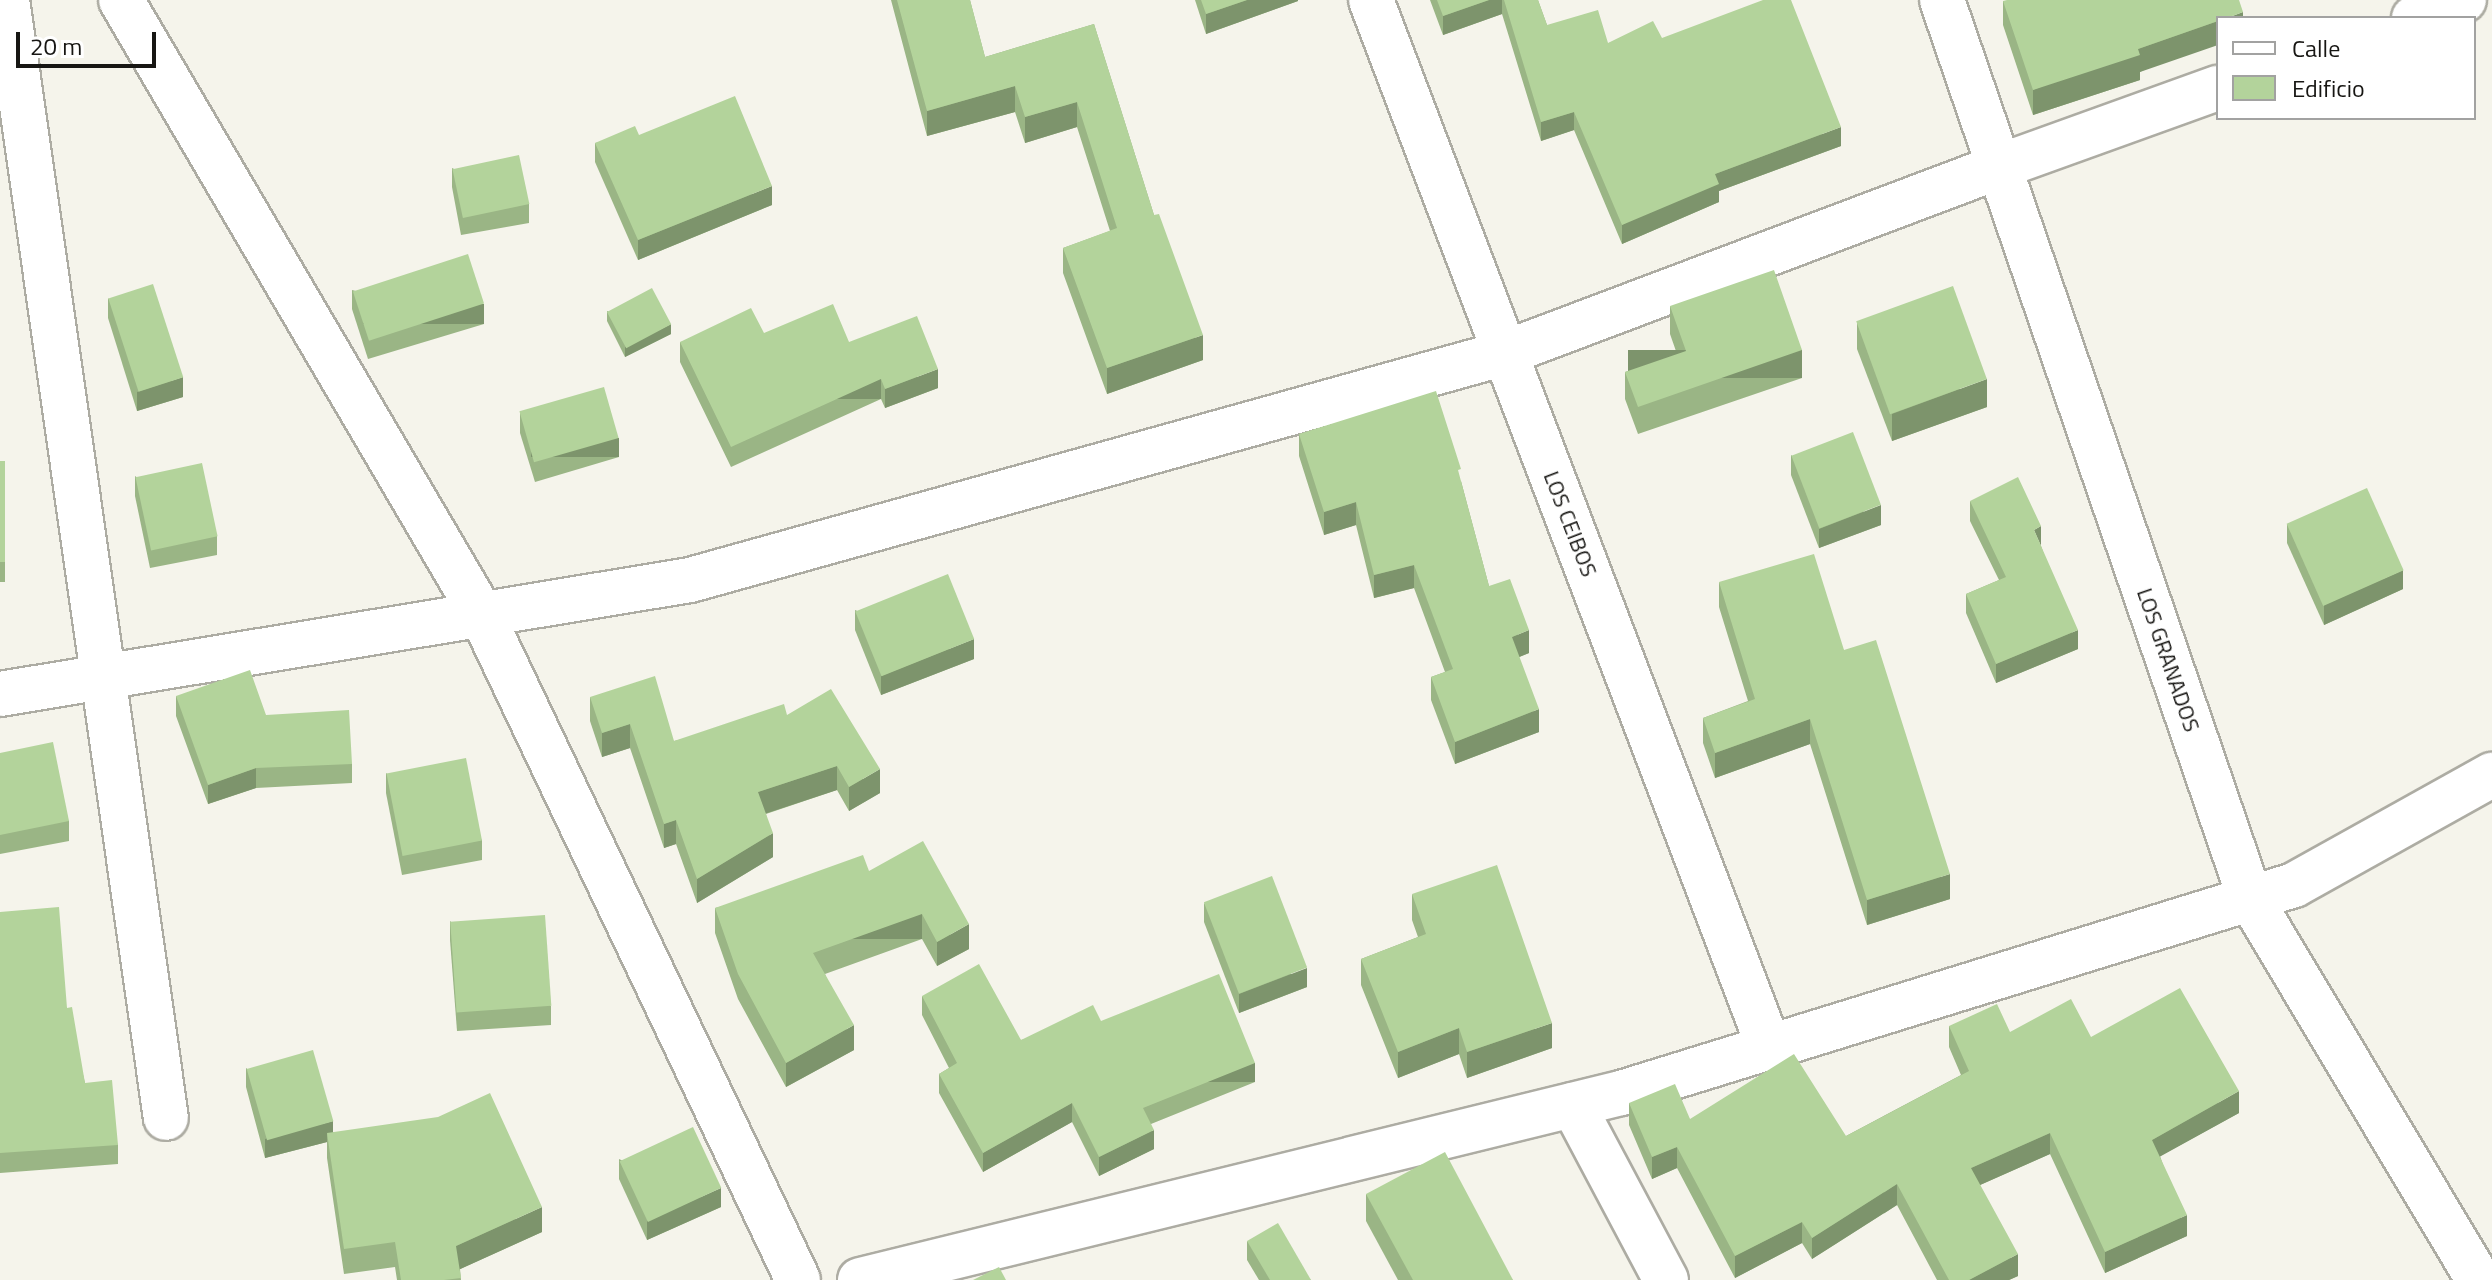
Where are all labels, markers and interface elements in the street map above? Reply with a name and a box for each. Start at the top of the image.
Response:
scale bar [20,16,160,66]
legend [2216,16,2476,120]
text: 20 m [30,28,82,64]
text: Calle [2292,30,2340,66]
text: Edificio [2292,70,2365,106]
street label: LOS CEIBOS [1538,467,1602,581]
street label: LOS GRANADOS [2131,585,2205,735]

